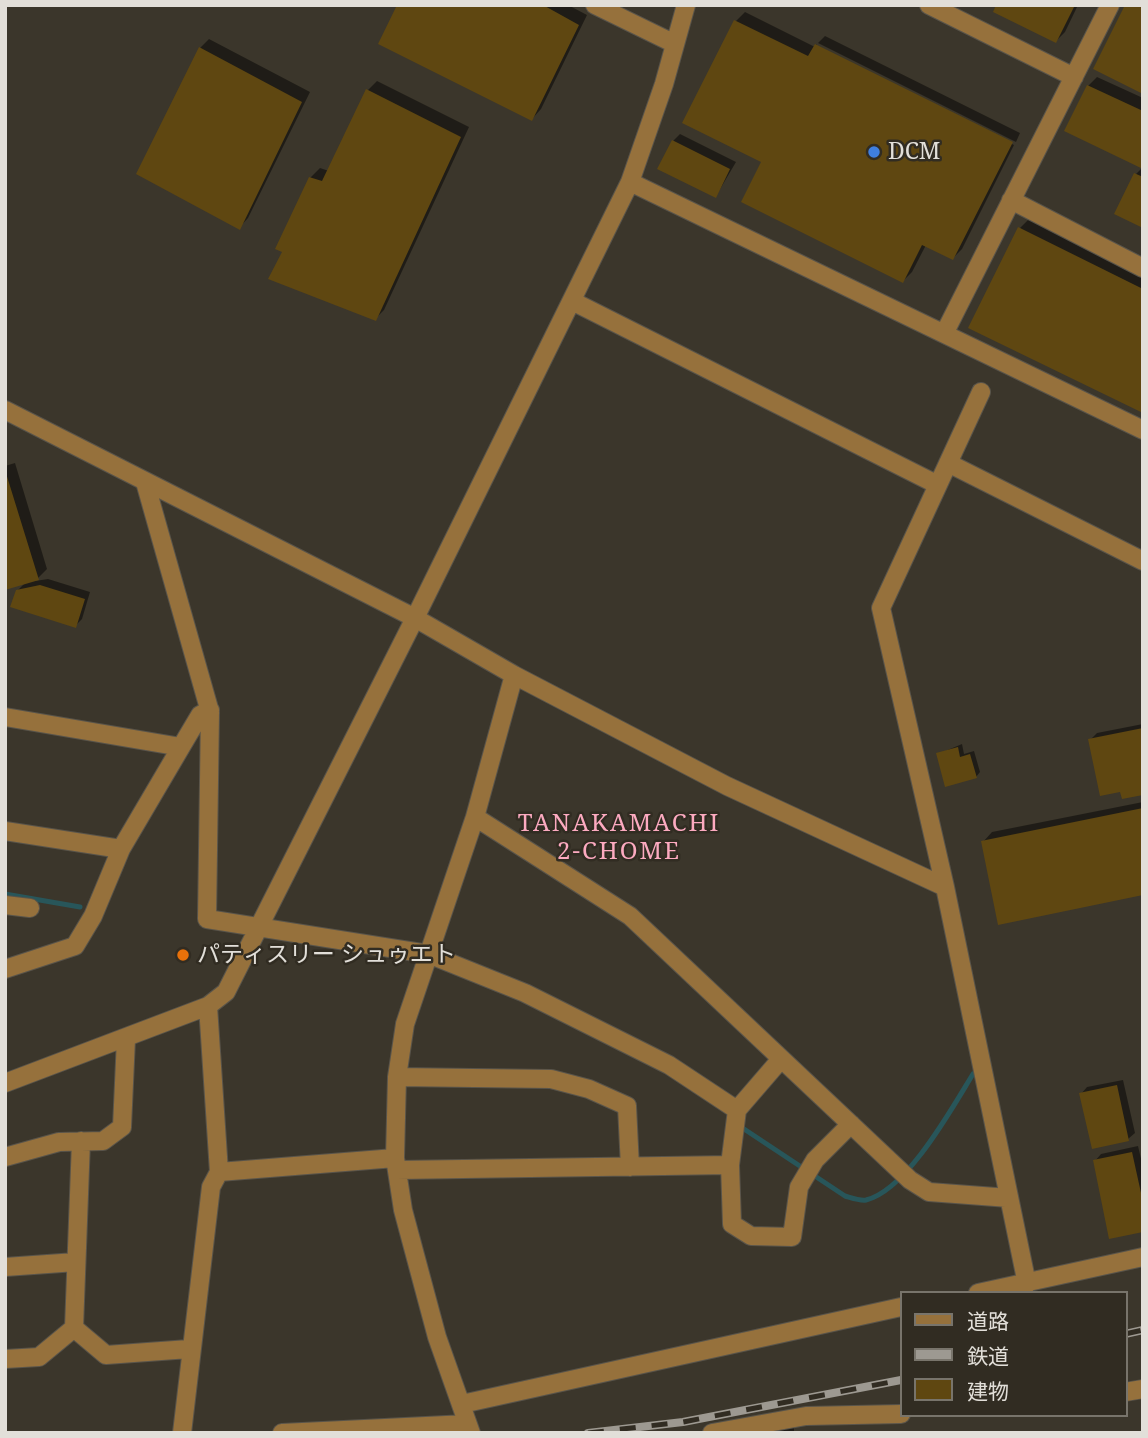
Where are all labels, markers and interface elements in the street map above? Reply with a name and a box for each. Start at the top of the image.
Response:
place label: DCM [888,138,940,166]
marker: DCM [866,144,882,160]
district label: TANAKAMACHI 2-CHOME [519,810,719,866]
place label: パティスリー シュゥエト [197,941,456,969]
marker: パティスリー シュゥエト [175,947,191,963]
legend [900,1291,1127,1417]
text: 道路 [967,1307,1009,1335]
text: 鉄道 [967,1342,1009,1370]
text: 建物 [967,1377,1009,1405]

